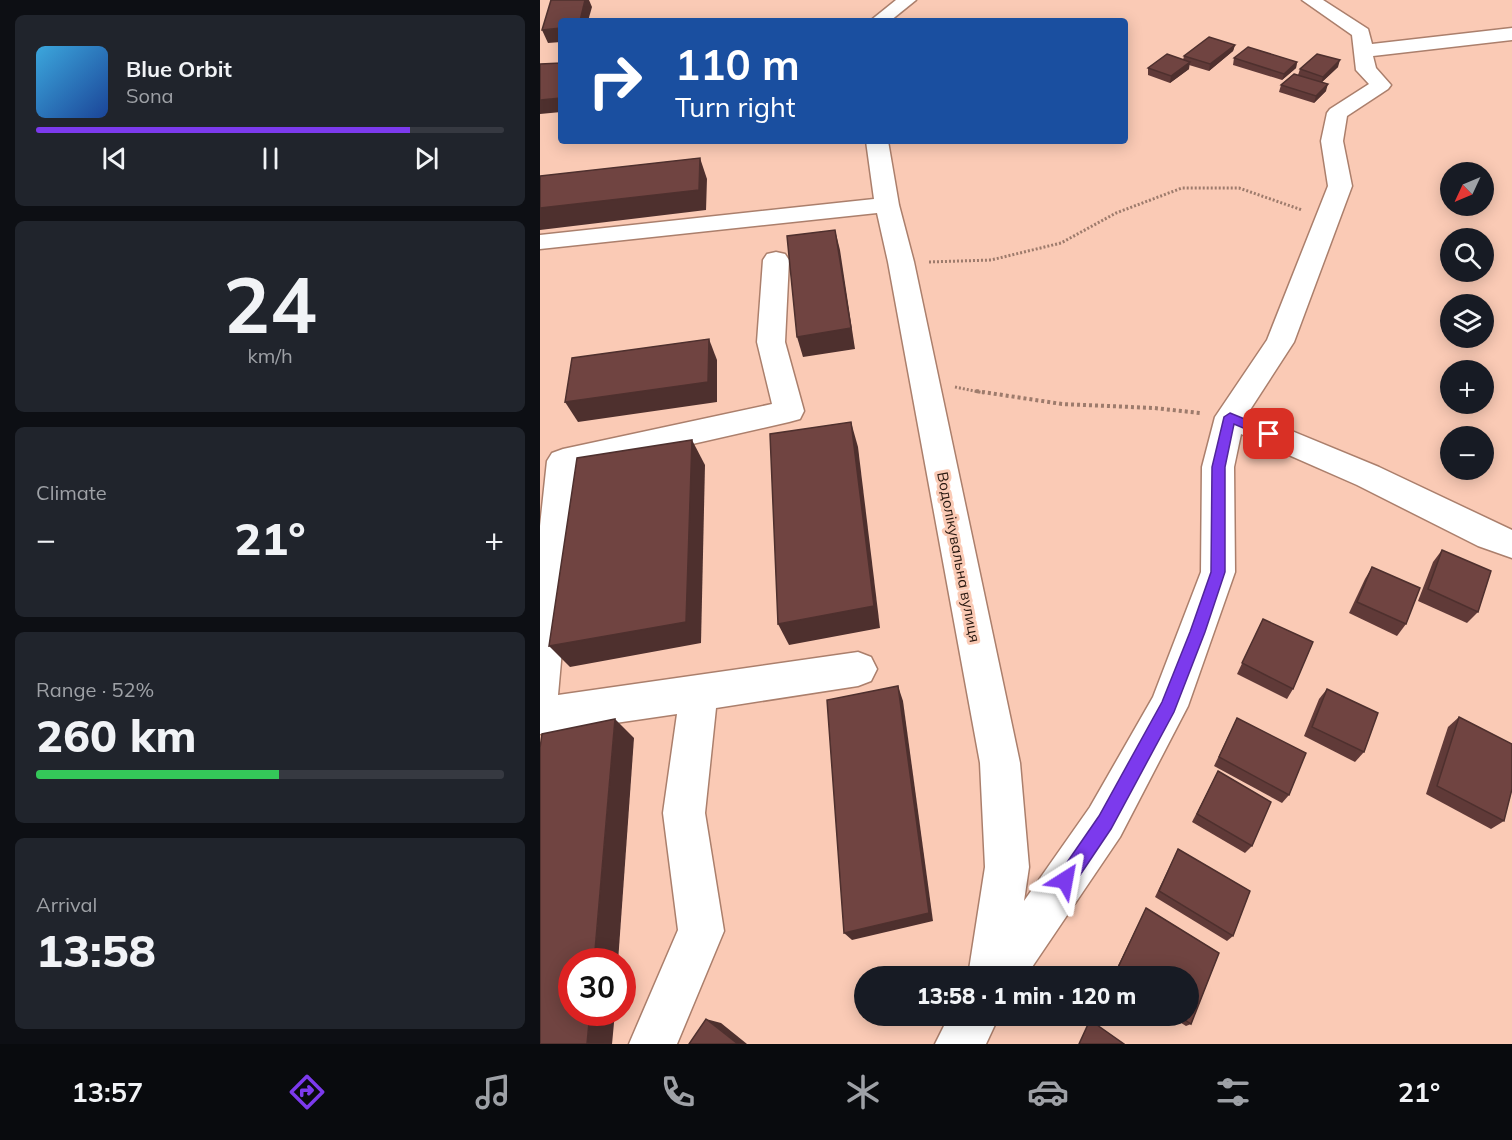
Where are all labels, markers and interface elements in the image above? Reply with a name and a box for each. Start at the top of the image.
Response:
text: 110 m [675,38,800,91]
icon: right [576,42,654,120]
text: Blue Orbit [126,55,232,83]
text: Sona [126,83,174,108]
text: Turn right [675,90,795,124]
icon: previous [98,142,131,175]
icon: pause [254,142,287,175]
icon: next [410,142,443,175]
north arrow [1440,162,1494,216]
map controls [1440,162,1494,480]
button: search [1440,228,1494,282]
text: 24 [223,255,317,353]
button: layers [1440,294,1494,348]
text: km/h [247,343,293,368]
button: + [1440,360,1494,414]
pin [1243,408,1294,459]
icon: arrive [1252,417,1285,450]
button: − [1440,426,1494,480]
street label: Водолікувальна вулиця [933,470,985,644]
text: Climate [36,480,107,505]
text: 21° [234,510,306,566]
text: − [36,518,56,559]
text: + [484,518,504,559]
text: Range · 52% [36,677,154,702]
text: 260 km [36,707,197,763]
position arrow [1033,848,1097,912]
text: Arrival [36,892,97,917]
text: 13:58 [36,922,156,978]
speed limit sign: 30 [558,948,636,1026]
text: 13:58 · 1 min · 120 m [917,982,1136,1010]
icon: directions [286,1071,328,1113]
icon: music [472,1071,514,1113]
icon: phone [657,1071,699,1113]
icon: climate [842,1071,884,1113]
icon: car [1027,1071,1069,1113]
icon: filters [1212,1071,1254,1113]
text: 13:57 [72,1075,143,1109]
text: 21° [1398,1075,1440,1109]

